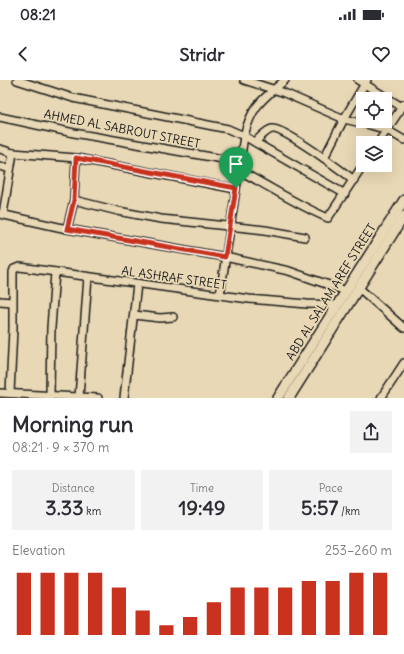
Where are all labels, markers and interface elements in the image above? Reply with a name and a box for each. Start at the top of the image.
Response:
text: 08:21 [20,5,56,24]
icon: back [12,43,34,65]
text: Stridr [179,43,225,66]
icon: heart [370,43,392,65]
map controls [356,92,392,172]
button: locate [356,92,392,128]
street label: AHMED AL SABROUT STREET [43,106,202,151]
button: layers [356,136,392,172]
pin [219,147,253,188]
icon: arrive [225,153,247,175]
street label: ABD AL SALAM AREF STREET [282,221,379,363]
street label: AL ASHRAF STREET [121,263,228,292]
text: Morning run [12,410,134,438]
button: share [350,411,392,453]
text: 08:21 · 9 × 370 m [12,439,109,456]
text: Distance [52,481,95,495]
text: Time [190,481,214,495]
text: Pace [319,481,343,495]
text: 3.33 [45,495,84,520]
text: 19:49 [178,495,226,520]
text: 5:57 [301,495,338,520]
text: km [84,504,101,518]
text: /km [338,504,360,518]
text: Elevation [12,542,65,559]
text: 253–260 m [325,542,392,559]

